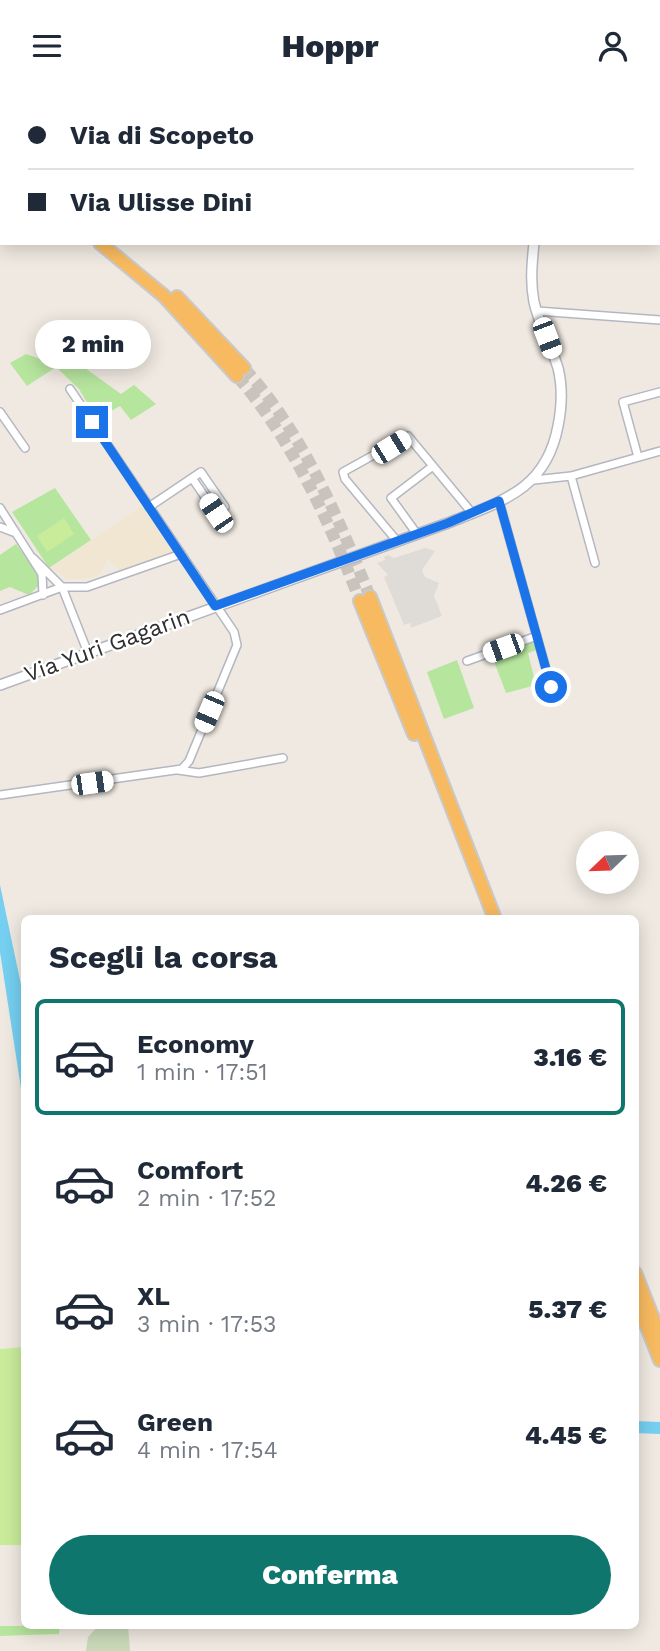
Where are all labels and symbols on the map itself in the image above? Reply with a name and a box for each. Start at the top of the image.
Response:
car [530,315,565,361]
callout: 2 min [34,321,150,369]
route end [76,406,108,438]
car [368,427,415,467]
car [196,490,237,536]
street label: Via Yuri Gagarin [21,603,194,688]
car [480,631,527,665]
route start [535,671,567,703]
car [192,689,227,735]
car [70,770,115,796]
north arrow [576,831,639,894]

